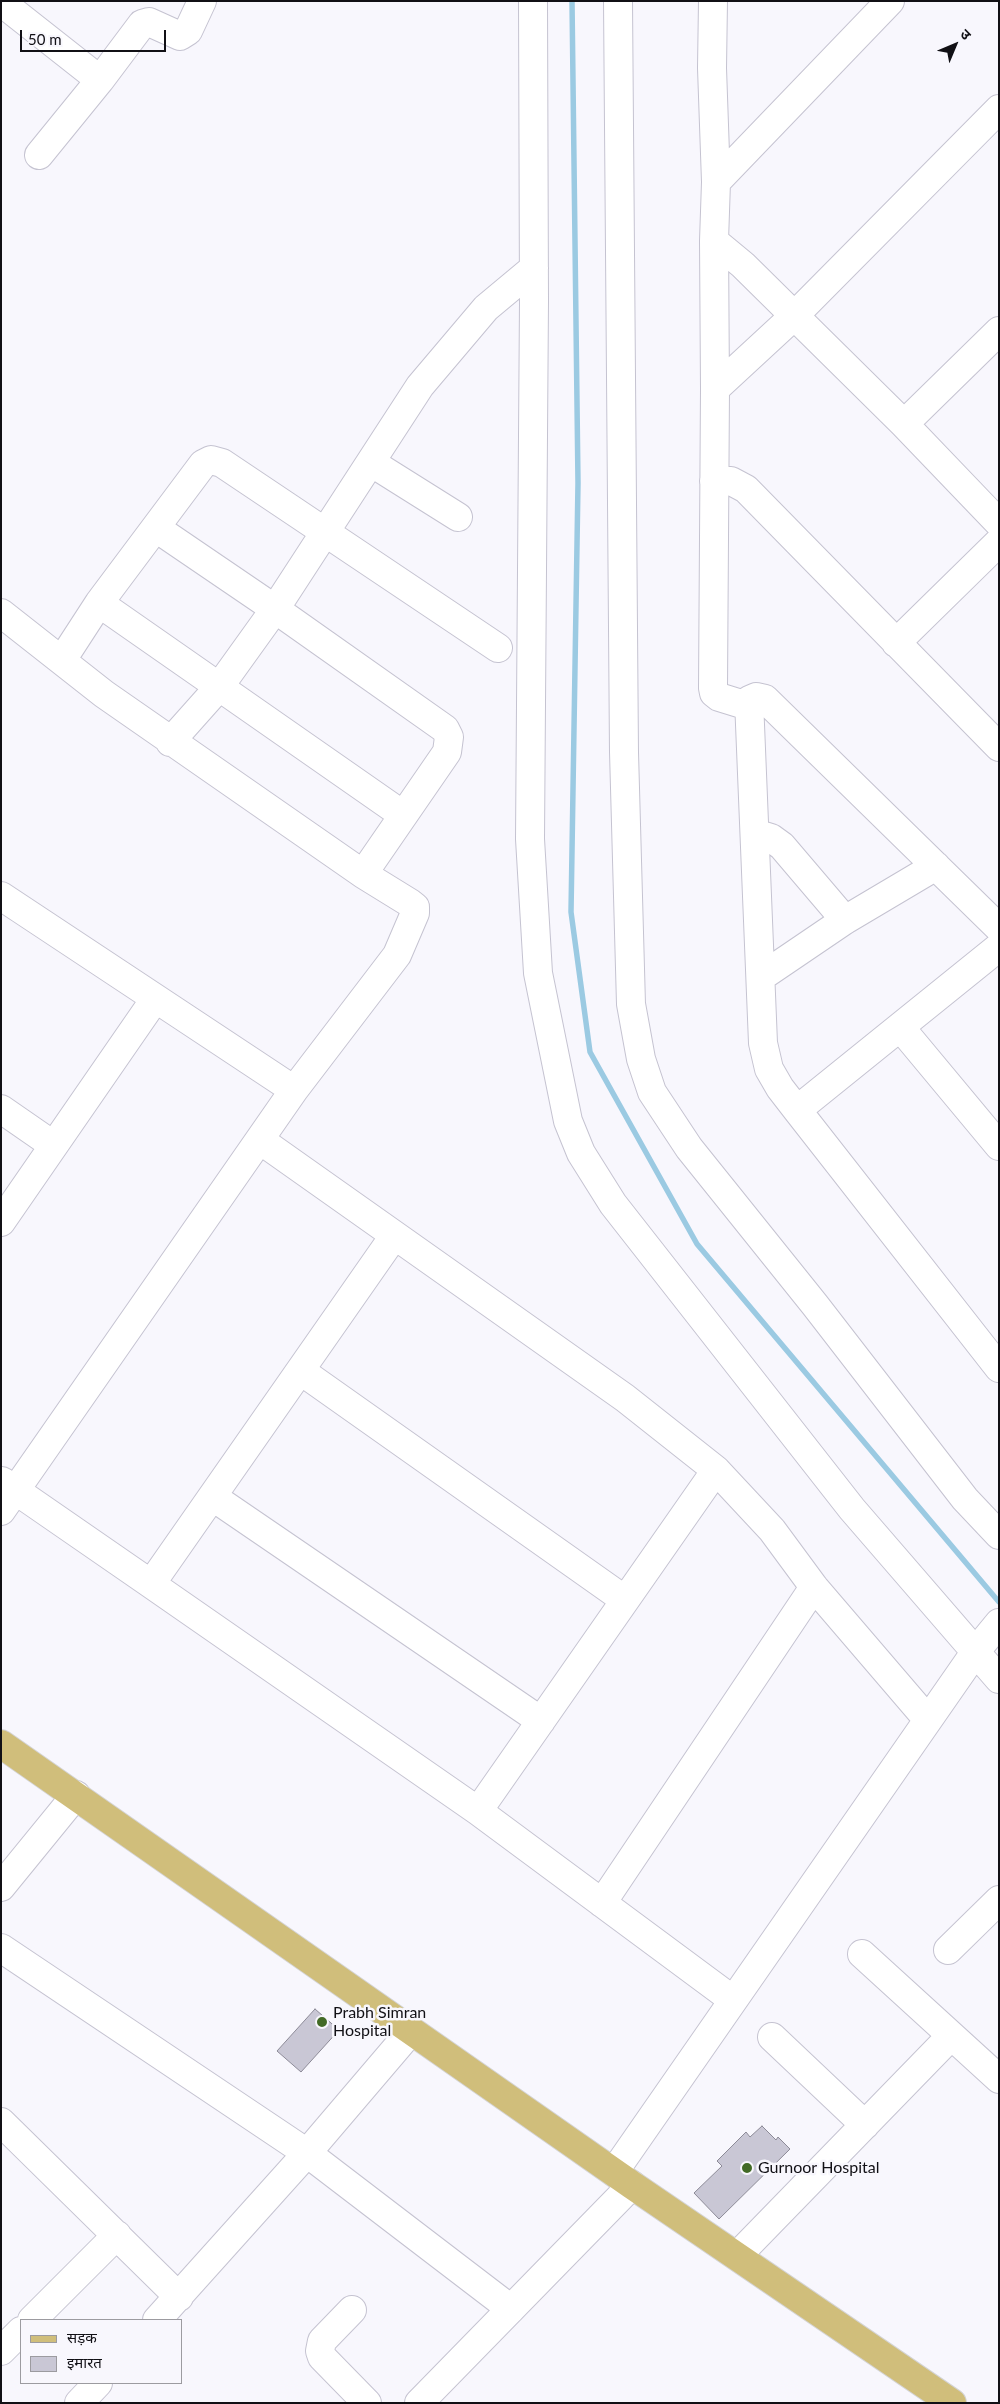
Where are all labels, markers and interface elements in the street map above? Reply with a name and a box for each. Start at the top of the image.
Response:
scale bar [22,20,169,52]
north arrow [930,20,980,70]
text: उ [957,25,975,43]
text: 50 m [28,30,62,48]
place label: Prabh Simran Hospital [333,2003,426,2041]
marker: Prabh Simran Hospital [315,2015,329,2029]
place label: Gurnoor Hospital [758,2158,880,2178]
marker: Gurnoor Hospital [740,2161,754,2175]
legend [20,2319,182,2384]
text: सड़क [67,2328,97,2346]
text: इमारत [67,2353,102,2371]

